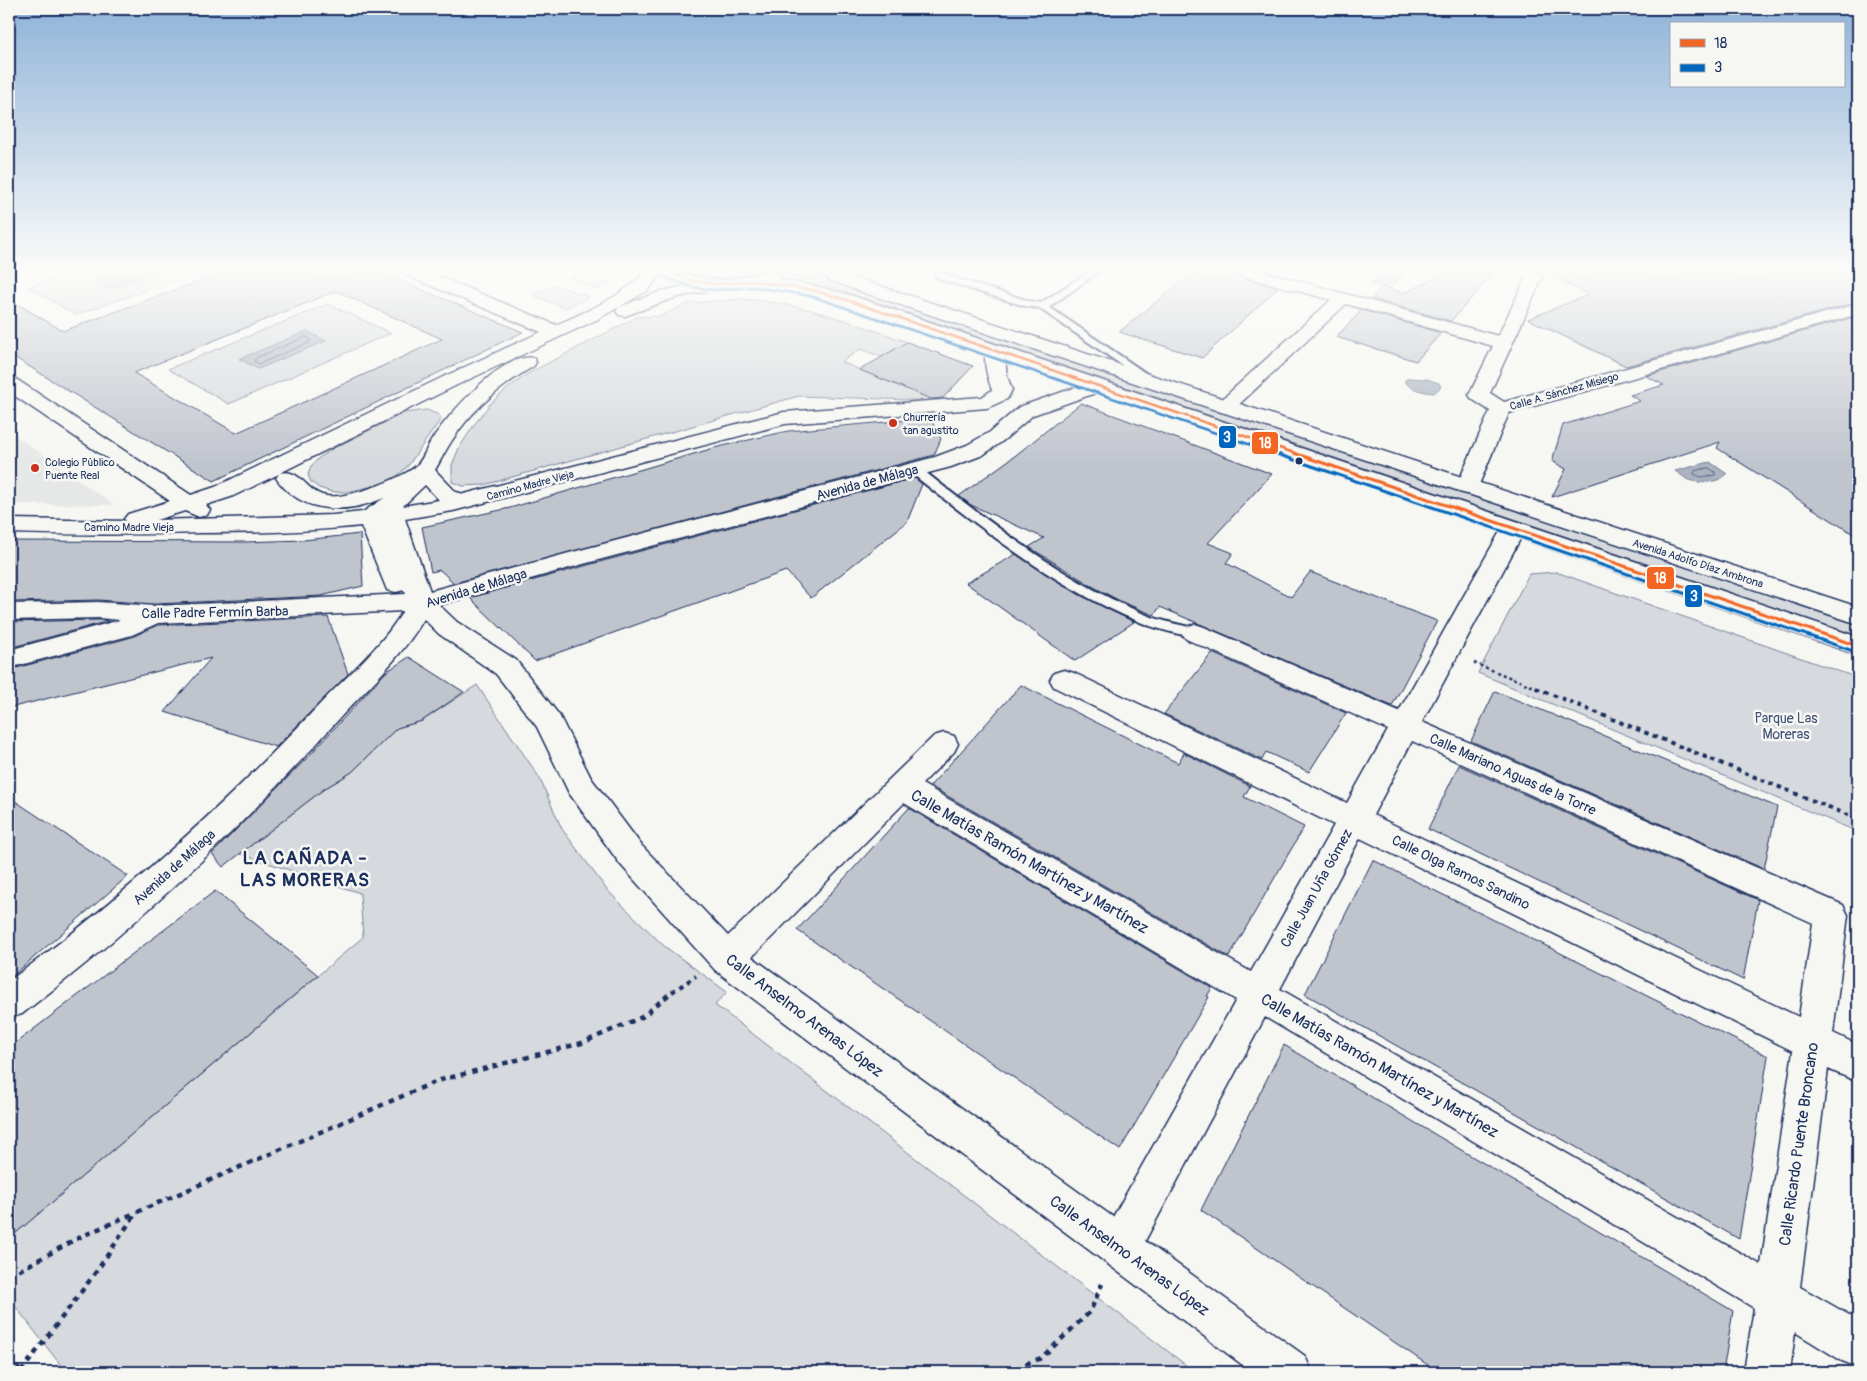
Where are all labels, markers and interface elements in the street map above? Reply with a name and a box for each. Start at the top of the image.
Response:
legend [1670,22,1844,88]
text: 18 [1714,34,1728,53]
text: 3 [1714,58,1722,77]
street label: Calle A. Sánchez Misiego [1508,370,1620,413]
place label: Churrería tan agustito [902,411,959,437]
marker: Churrería tan agustito [887,417,899,429]
line badge: 3 [1218,425,1237,449]
text: 3 [1223,429,1231,446]
line badge: 18 [1251,431,1279,455]
text: 18 [1259,435,1271,452]
place label: Colegio Público Puente Real [45,456,115,482]
unlabelled marker [1294,456,1304,466]
street label: Avenida de Málaga [814,461,920,504]
marker: Colegio Público Puente Real [29,462,41,474]
street label: Camino Madre Vieja [485,468,575,503]
street label: Camino Madre Vieja [84,521,174,534]
street label: Avenida Adolfo Díaz Ambrona [1631,536,1765,591]
street label: Avenida de Málaga [423,565,529,612]
line badge: 18 [1646,566,1675,590]
text: 18 [1654,570,1666,587]
line badge: 3 [1684,584,1703,608]
text: 3 [1690,588,1698,605]
street label: Calle Padre Fermín Barba [141,603,289,622]
park label: Parque Las Moreras [1755,710,1818,743]
street label: Calle Mariano Aguas de la Torre [1427,730,1599,819]
street label: Calle Matías Ramón Martínez y Martínez [907,785,1152,938]
street label: Avenida de Málaga [130,826,219,909]
street label: Calle Juan Uña Gómez [1277,826,1356,951]
street label: Calle Olga Ramos Sandino [1389,832,1533,914]
district label: LA CAÑADA - LAS MORERAS [240,846,370,892]
street label: Calle Anselmo Arenas López [721,950,887,1082]
street label: Calle Matías Ramón Martínez y Martínez [1257,989,1502,1142]
street label: Calle Ricardo Puente Broncano [1775,1041,1823,1247]
street label: Calle Anselmo Arenas López [1046,1191,1213,1320]

